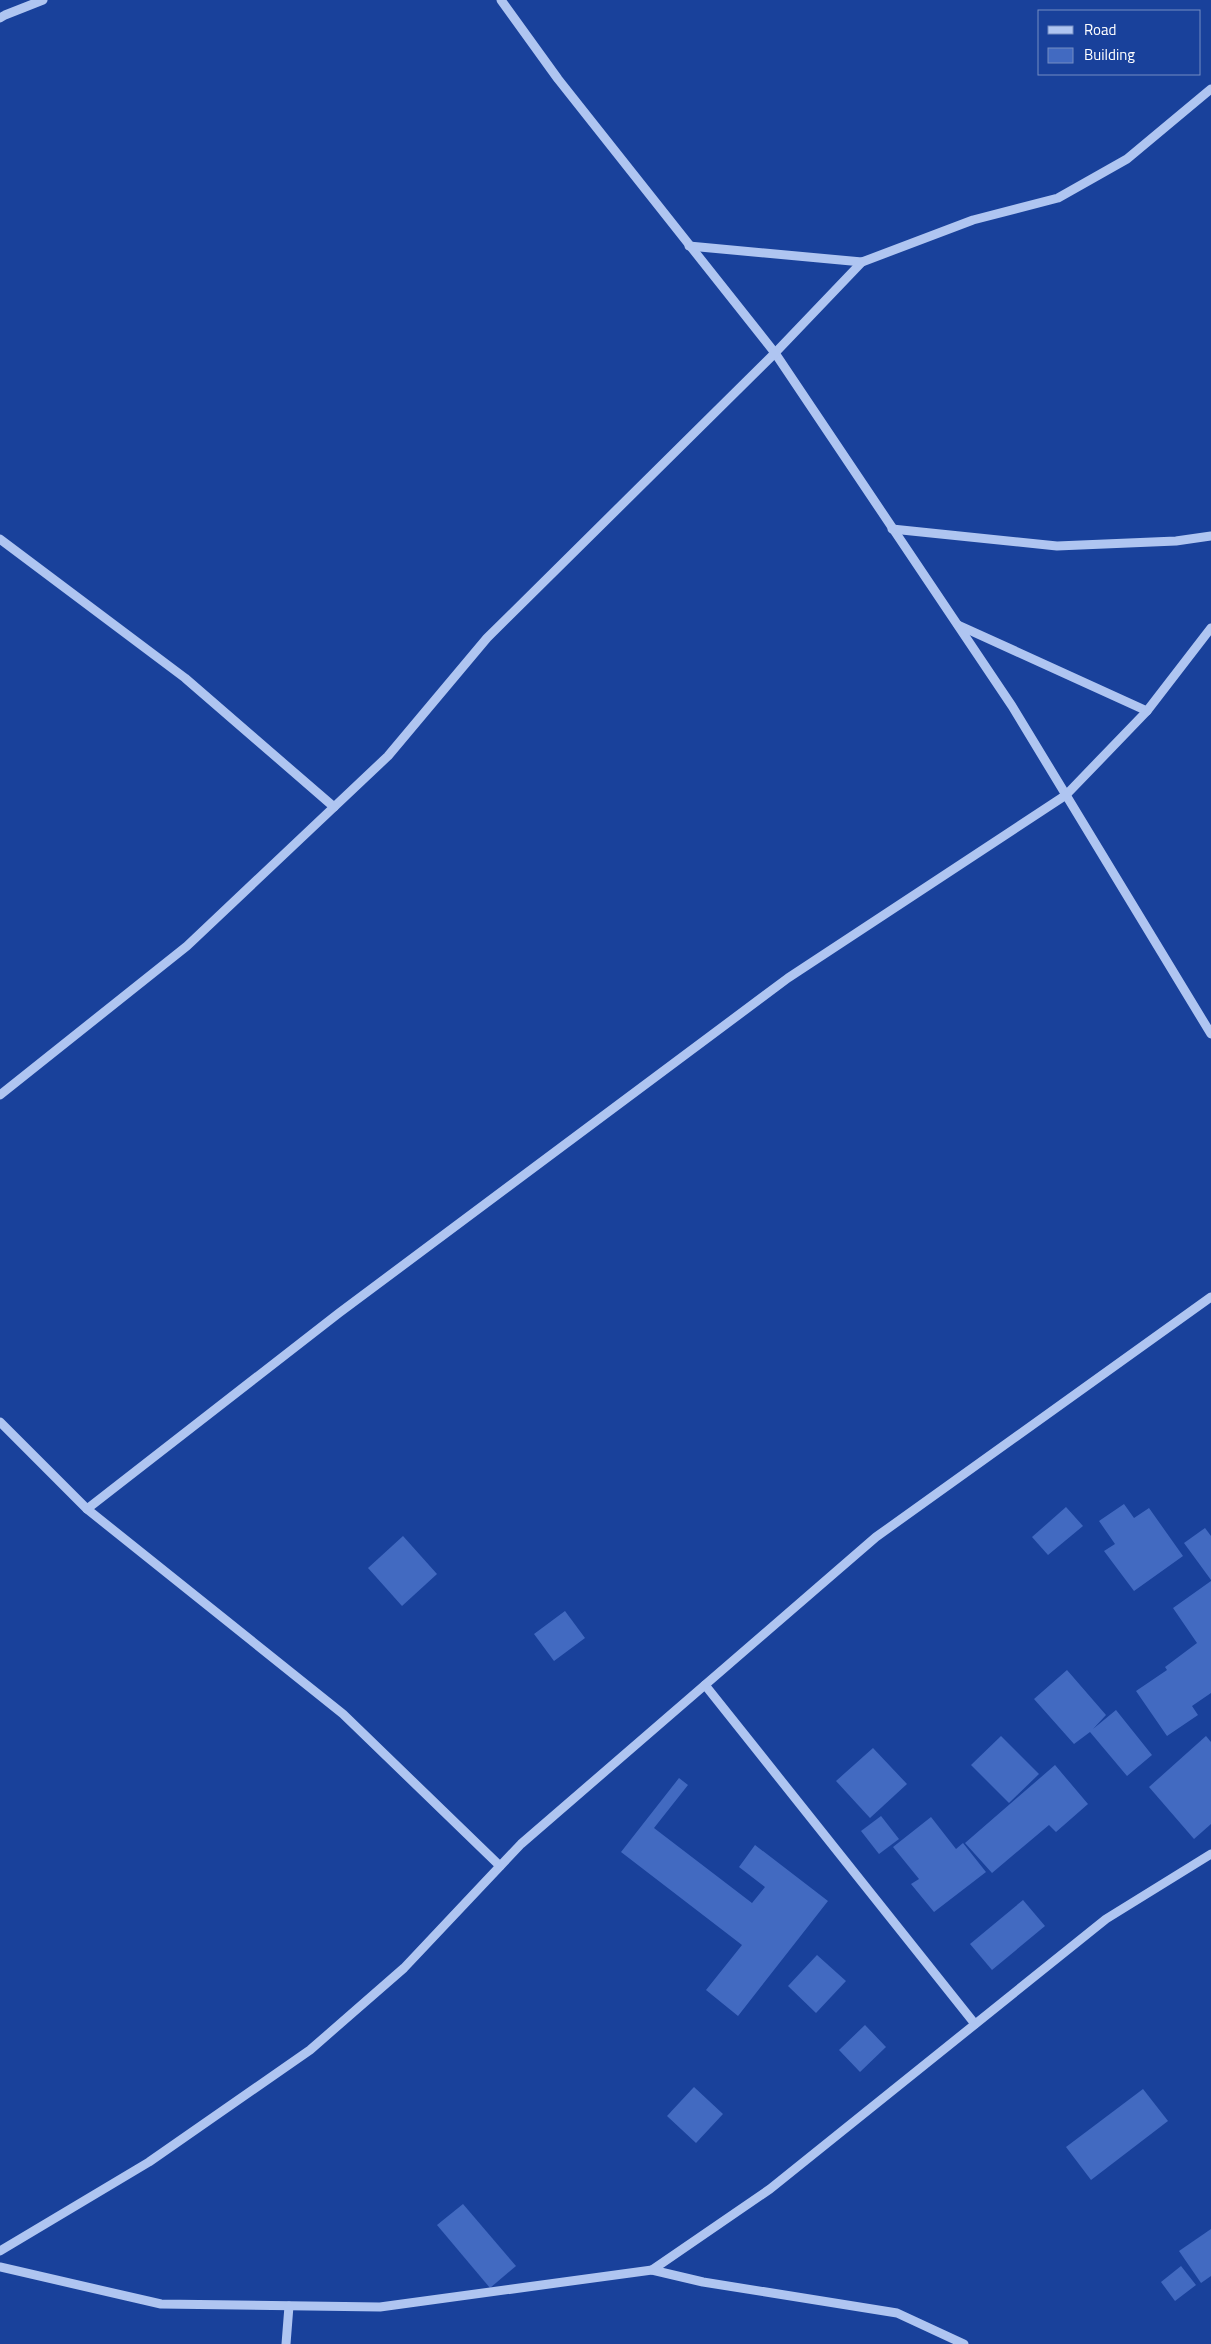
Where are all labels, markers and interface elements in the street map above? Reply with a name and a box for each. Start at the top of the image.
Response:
legend [1038,10,1201,75]
text: Road [1084,18,1116,41]
text: Building [1084,43,1135,66]

